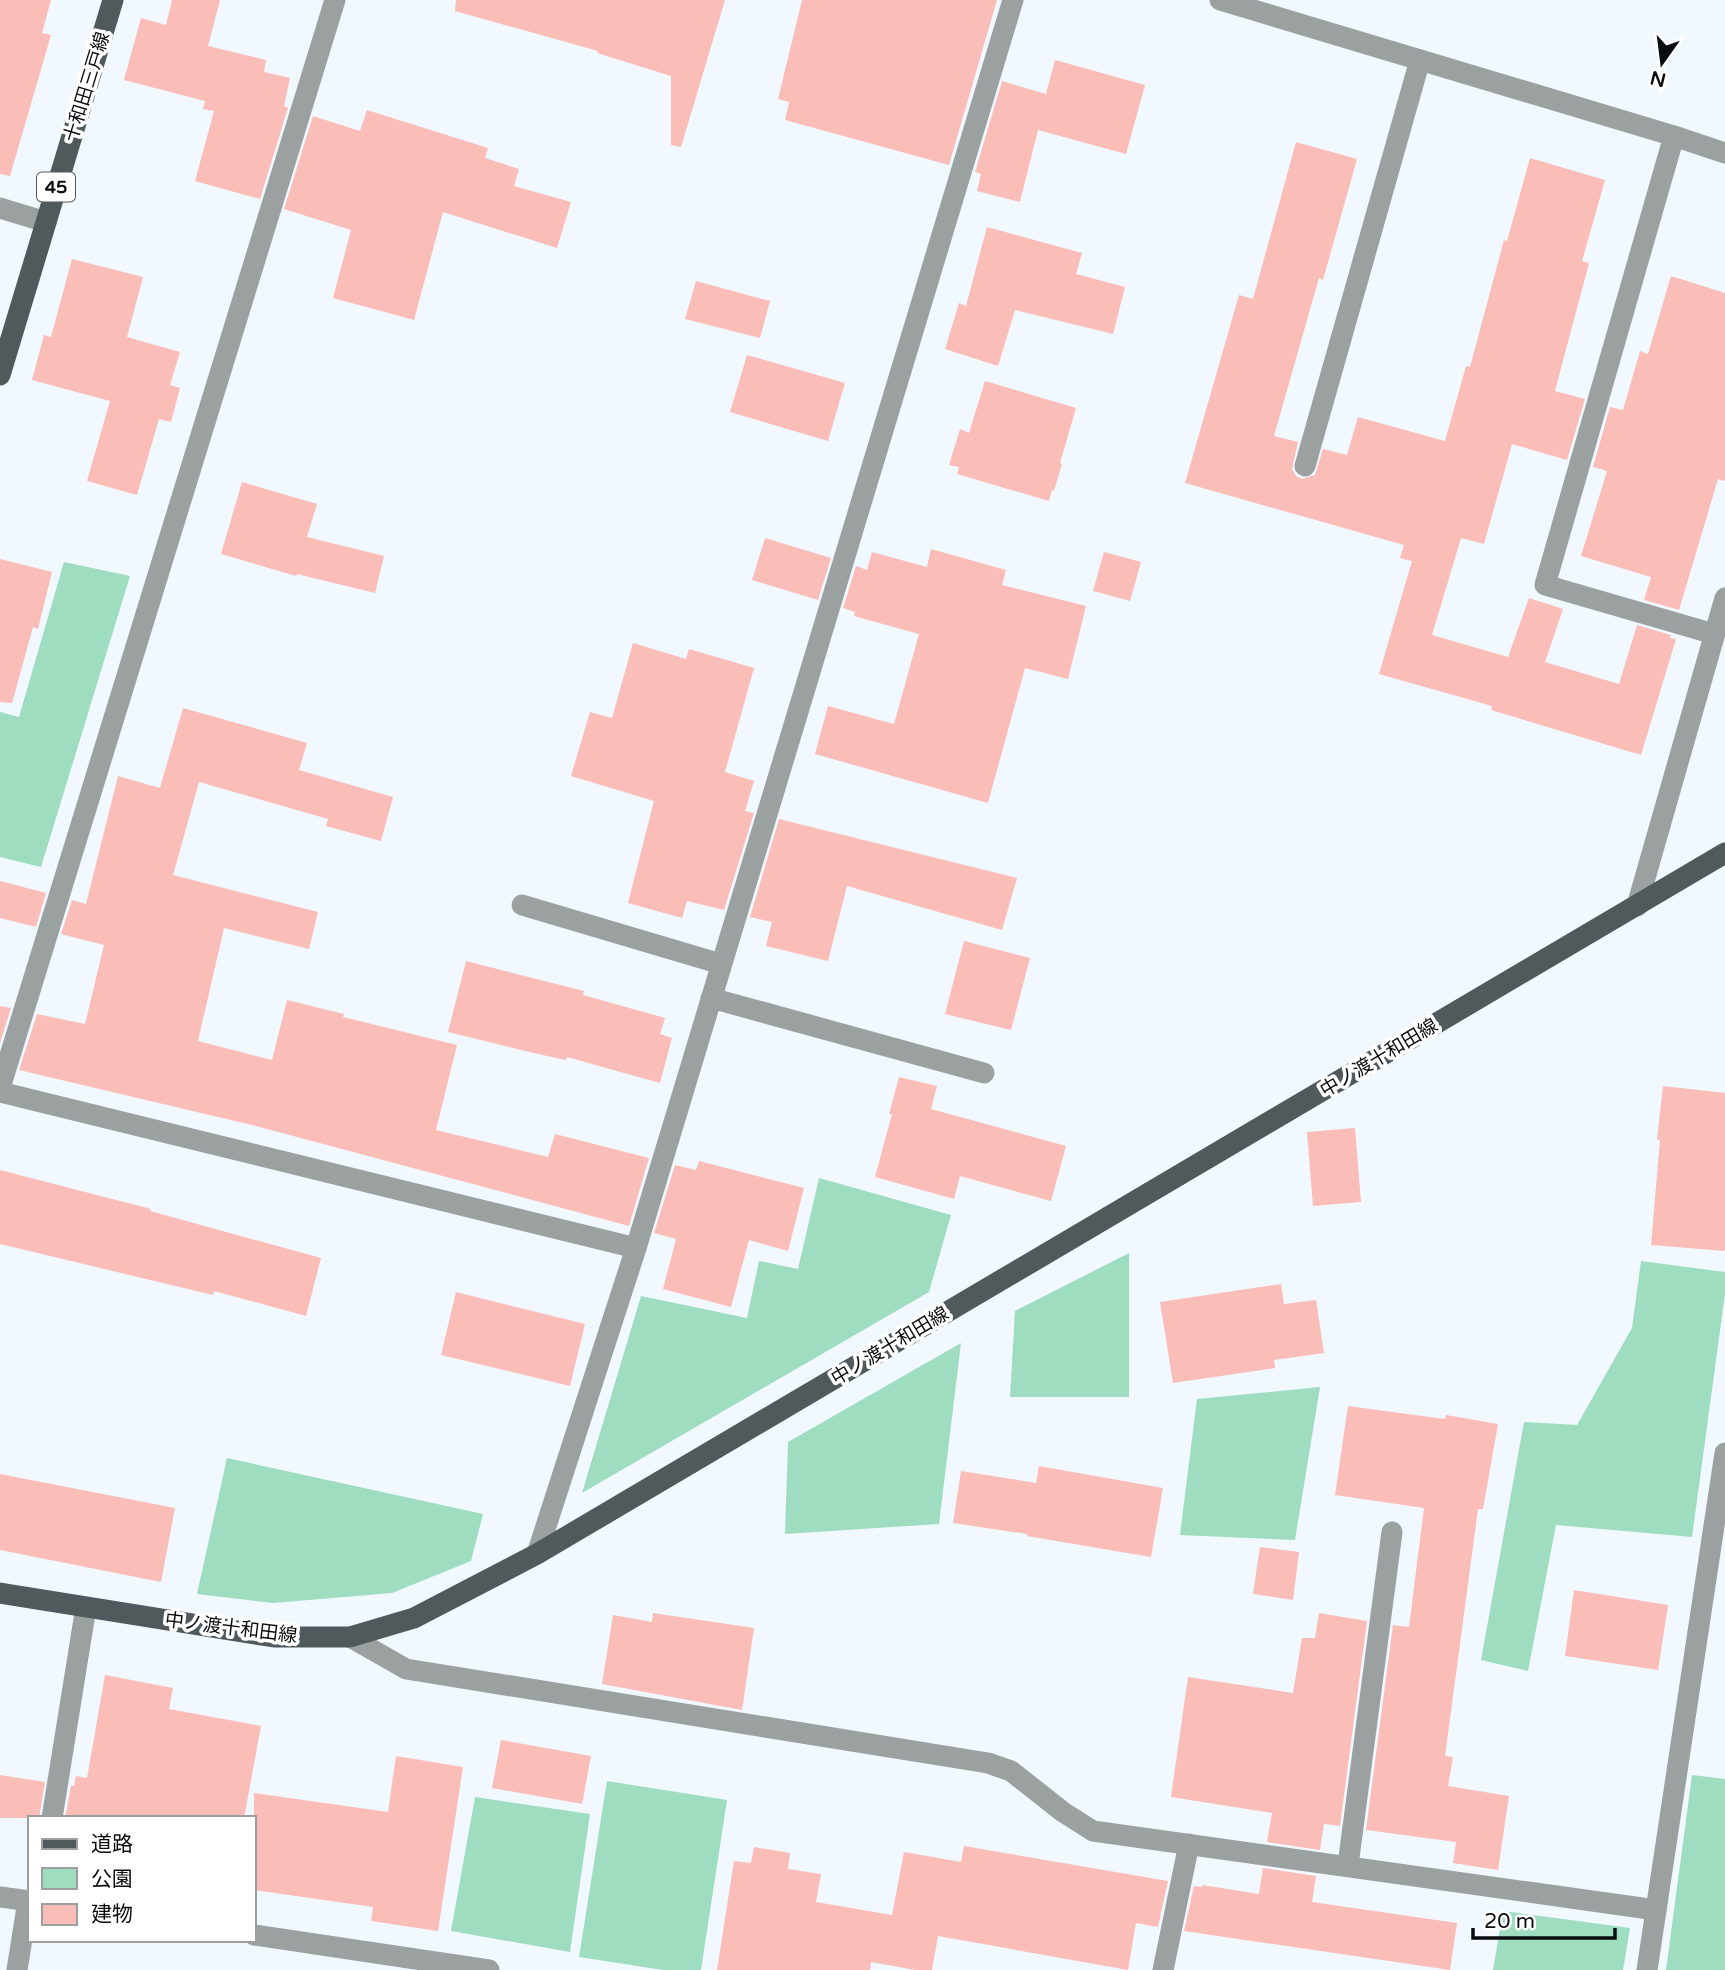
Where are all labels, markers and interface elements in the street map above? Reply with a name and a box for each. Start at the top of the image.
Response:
north arrow [1627,28,1697,98]
street label: 十和田三戸線 [60,29,114,145]
text: N [1648,66,1668,91]
road number: 45 [37,172,75,202]
street label: 中ノ渡十和田線 [1316,1014,1442,1102]
street label: 中ノ渡十和田線 [827,1302,953,1390]
street label: 中ノ渡十和田線 [164,1609,298,1647]
legend [28,1816,256,1942]
text: 道路 [91,1832,133,1857]
text: 公園 [91,1867,133,1892]
scale bar [1473,1896,1615,1940]
text: 建物 [91,1902,133,1927]
text: 20 m [1484,1909,1535,1934]

